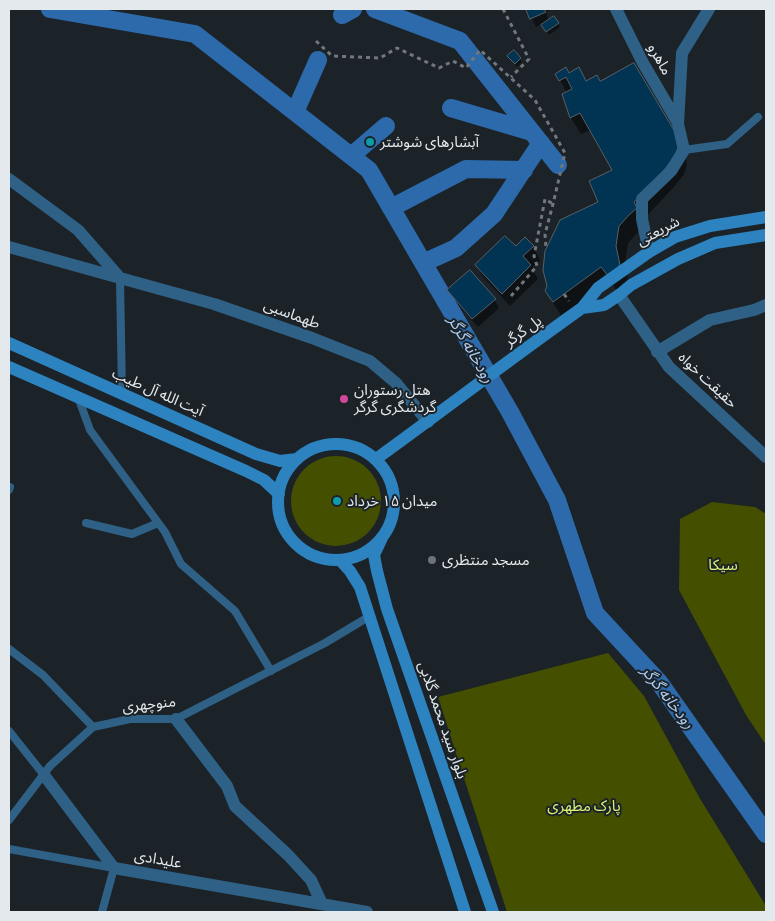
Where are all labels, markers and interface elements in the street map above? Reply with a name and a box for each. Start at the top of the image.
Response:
street label: ماهرو [644,40,676,78]
place label: آبشارهای شوشتر [380,133,479,151]
marker: آبشارهای شوشتر [364,136,376,148]
street label: شریعتی [633,212,683,250]
street label: طهماسبی [261,295,323,333]
street label: پل گرگر [501,311,545,351]
water label: رودخانه گرگر [444,312,498,386]
street label: حقیقت خواه [675,348,741,412]
street label: آیت الله آل طیب [109,364,207,420]
place label: هتل رستوران گردشگری گرگر [354,381,436,416]
marker: هتل رستوران گردشگری گرگر [338,393,350,405]
place label: میدان ۱۵ خرداد [347,492,437,510]
marker: میدان ۱۵ خرداد [331,495,343,507]
place label: مسجد منتظری [442,551,530,569]
marker: مسجد منتظری [426,554,438,566]
park label: سیکا [708,556,738,574]
street label: بلوار سید محمد گلابی [414,659,472,781]
water label: رودخانه گرگر [637,662,699,732]
street label: منوچهری [121,692,177,716]
park label: پارک مطهری [547,797,621,815]
street label: علیدادی [133,846,183,872]

